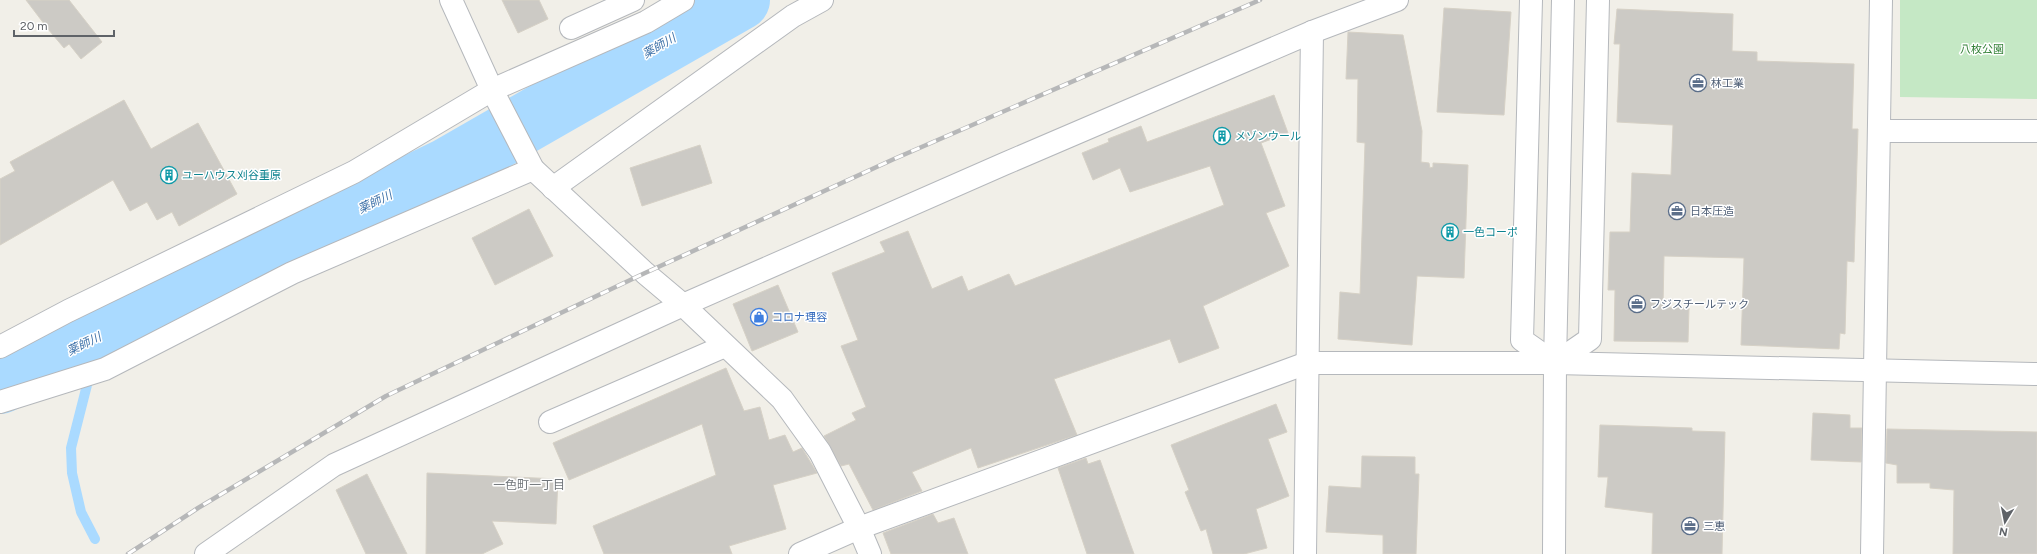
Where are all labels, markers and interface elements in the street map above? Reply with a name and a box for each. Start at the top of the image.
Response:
scale bar [14,12,114,38]
text: 20 m [20,19,48,33]
water label: 薬師川 [640,30,680,61]
park label: 八枚公園 [1960,43,2004,56]
office icon: 林工業 [1688,73,1708,93]
place label: 林工業 [1711,77,1744,90]
building icon: メゾンウール [1212,126,1232,146]
place label: メゾンウール [1235,130,1301,143]
building icon: ユーハウス刈谷重原 [159,165,179,185]
place label: ユーハウス刈谷重原 [182,169,281,182]
water label: 薬師川 [356,187,396,216]
office icon: 日本圧造 [1667,201,1687,221]
place label: 日本圧造 [1690,205,1734,218]
building icon: 一色コーポ [1440,222,1460,242]
place label: 一色コーポ [1463,226,1518,239]
office icon: フジスチールテック [1627,294,1647,314]
place label: フジスチールテック [1650,298,1749,311]
shop icon: コロナ理容 [749,307,769,327]
place label: コロナ理容 [772,311,827,324]
water label: 薬師川 [65,329,105,358]
district label: 一色町一丁目 [493,478,565,492]
north arrow [1985,502,2025,542]
office icon: 三恵 [1680,516,1700,536]
place label: 三恵 [1703,520,1725,533]
text: N [1998,524,2009,538]

